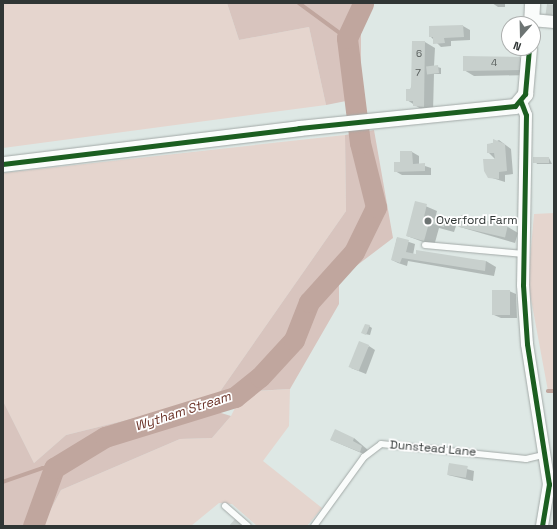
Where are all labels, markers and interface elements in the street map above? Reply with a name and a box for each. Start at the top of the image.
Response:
north arrow [501,16,541,56]
text: N [511,38,523,54]
house number: 6 [416,48,422,60]
house number: 4 [491,57,497,69]
house number: 7 [415,67,421,79]
place label: Overford Farm [436,214,518,228]
marker: Overford Farm [423,216,433,226]
water label: Wytham Stream [133,389,233,435]
street label: Dunstead Lane [389,438,477,460]

